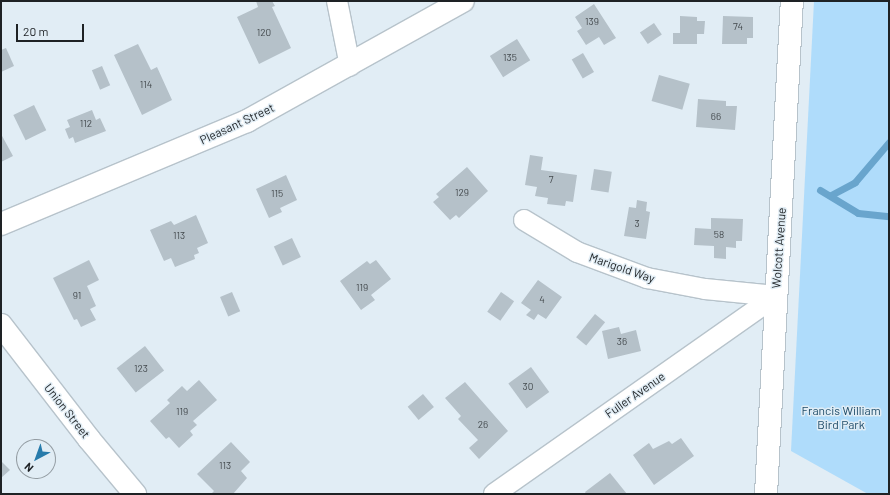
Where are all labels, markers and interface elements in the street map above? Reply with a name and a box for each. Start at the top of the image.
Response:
scale bar [18,16,86,42]
house number: 139 [585,16,599,28]
house number: 74 [733,21,743,33]
text: 20 m [23,24,49,38]
house number: 120 [257,27,271,39]
house number: 135 [503,52,517,64]
house number: 114 [140,79,152,91]
street label: Pleasant Street [198,101,276,147]
house number: 66 [711,111,721,123]
house number: 112 [80,118,92,130]
house number: 7 [549,174,553,186]
house number: 129 [455,187,469,199]
house number: 115 [271,188,283,200]
street label: Wolcott Avenue [769,207,789,289]
house number: 3 [634,218,640,230]
house number: 58 [714,229,724,241]
house number: 113 [173,230,185,242]
street label: Marigold Way [587,250,657,286]
house number: 119 [356,282,368,294]
house number: 91 [73,290,81,302]
house number: 4 [539,294,545,306]
house number: 36 [617,336,627,348]
house number: 123 [134,363,148,375]
street label: Fuller Avenue [602,369,668,421]
street label: Union Street [41,381,93,441]
house number: 30 [523,381,533,393]
park label: Francis William Bird Park [801,404,881,432]
house number: 119 [176,406,188,418]
house number: 26 [478,419,488,431]
north arrow [16,439,56,479]
text: N [21,460,35,475]
house number: 113 [219,460,231,472]

